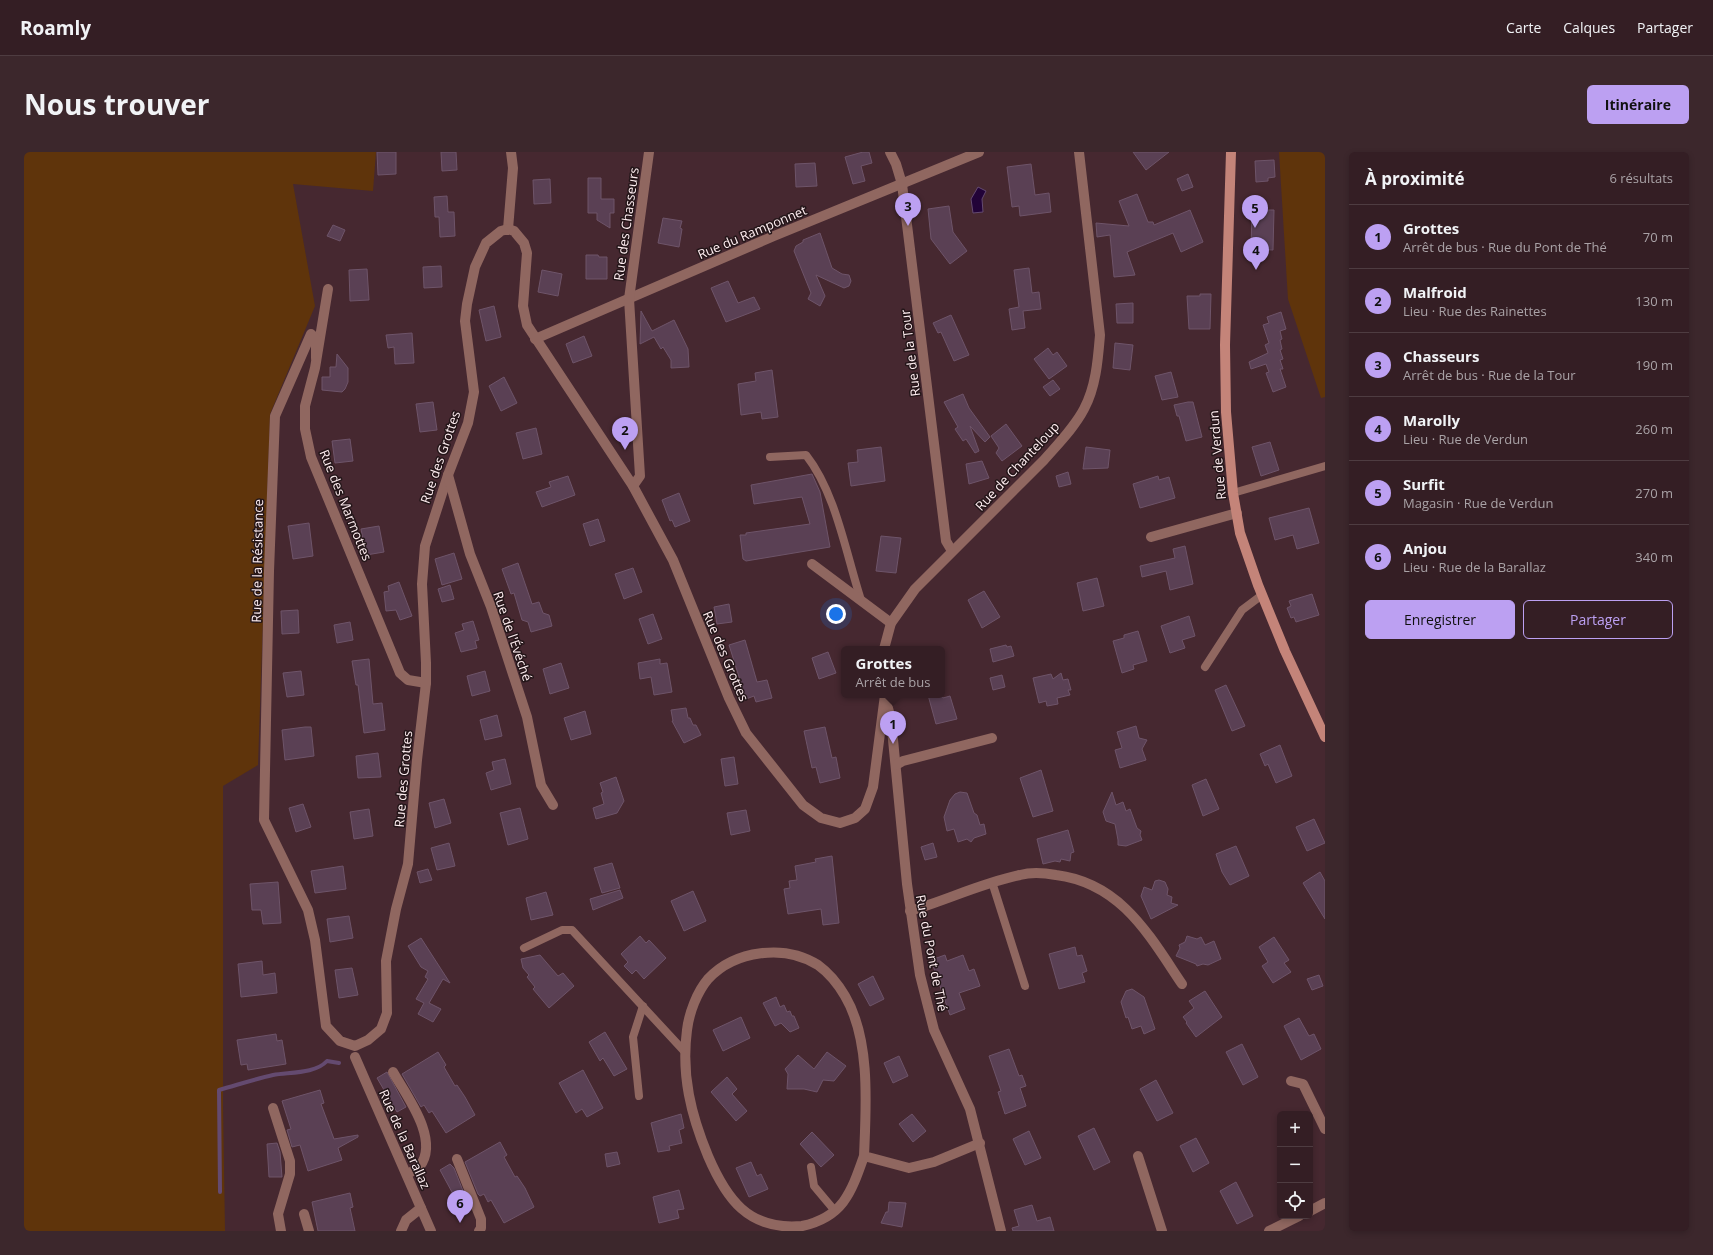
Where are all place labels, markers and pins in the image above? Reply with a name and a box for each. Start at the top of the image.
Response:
pin: 3 [895,193,921,226]
pin: 5 [1242,195,1268,228]
pin: 4 [1243,237,1269,270]
pin: 2 [612,417,638,450]
pin: 1 [880,711,906,744]
pin: 6 [447,1190,473,1223]

